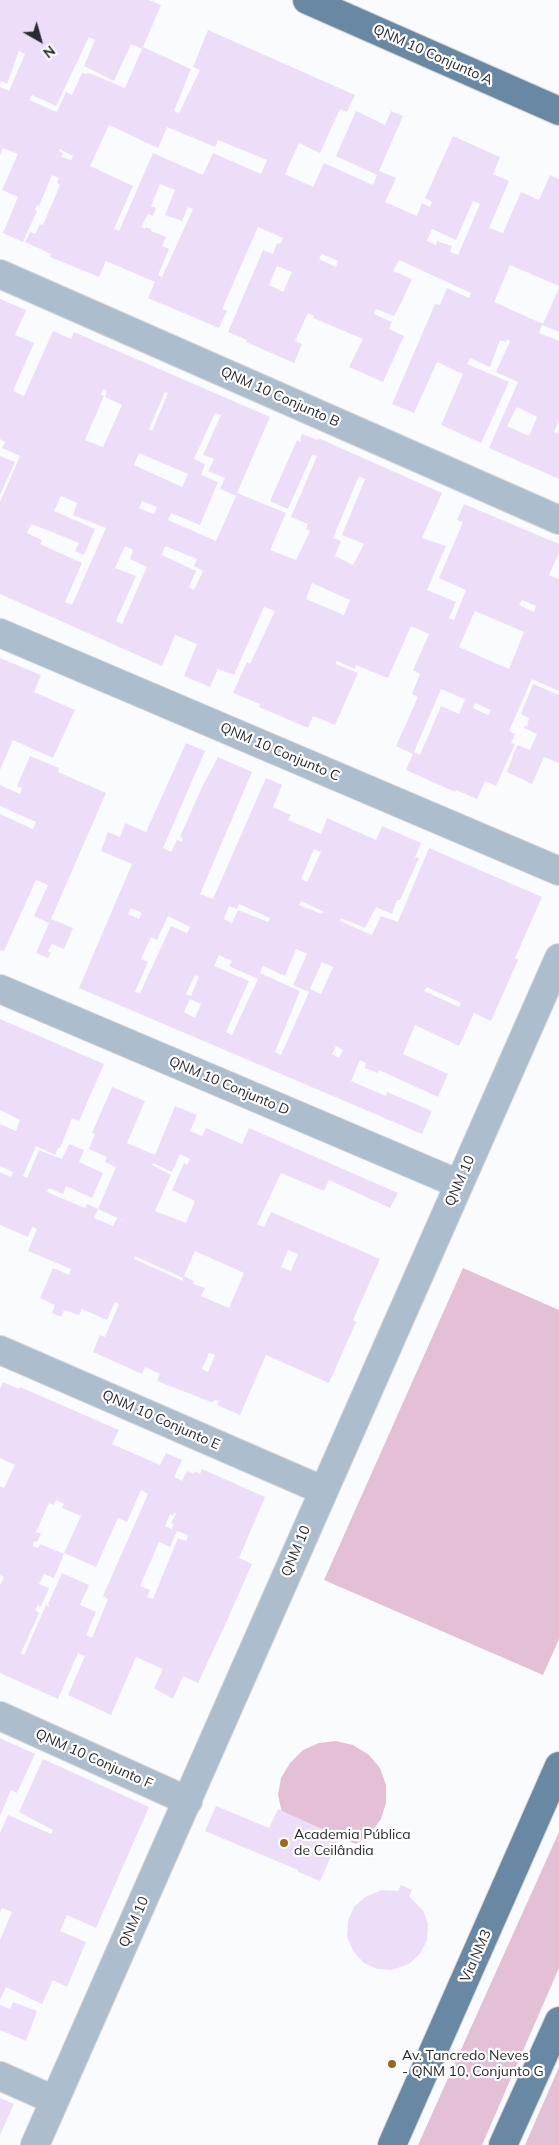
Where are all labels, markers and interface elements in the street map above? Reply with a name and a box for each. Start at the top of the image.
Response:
north arrow [15,15,65,65]
street label: QNM 10 Conjunto A [371,21,495,89]
text: N [40,41,59,62]
street label: QNM 10 Conjunto B [218,363,342,431]
street label: QNM 10 Conjunto C [218,719,342,785]
street label: QNM 10 Conjunto D [166,1053,292,1119]
street label: QNM 10 [441,1153,479,1209]
street label: QNM 10 Conjunto E [100,1386,222,1454]
street label: QNM 10 [278,1523,314,1579]
street label: QNM 10 Conjunto F [33,1726,155,1792]
place label: Academia Pública de Ceilândia [294,1827,411,1860]
marker: Academia Pública de Ceilândia [278,1837,290,1849]
street label: QNM 10 [115,1894,153,1950]
street label: Via NM3 [457,1927,495,1985]
place label: Av. Tancredo Neves - QNM 10, Conjunto G [402,2048,544,2080]
marker: Av. Tancredo Neves - QNM 10, Conjunto G [386,2058,398,2070]

